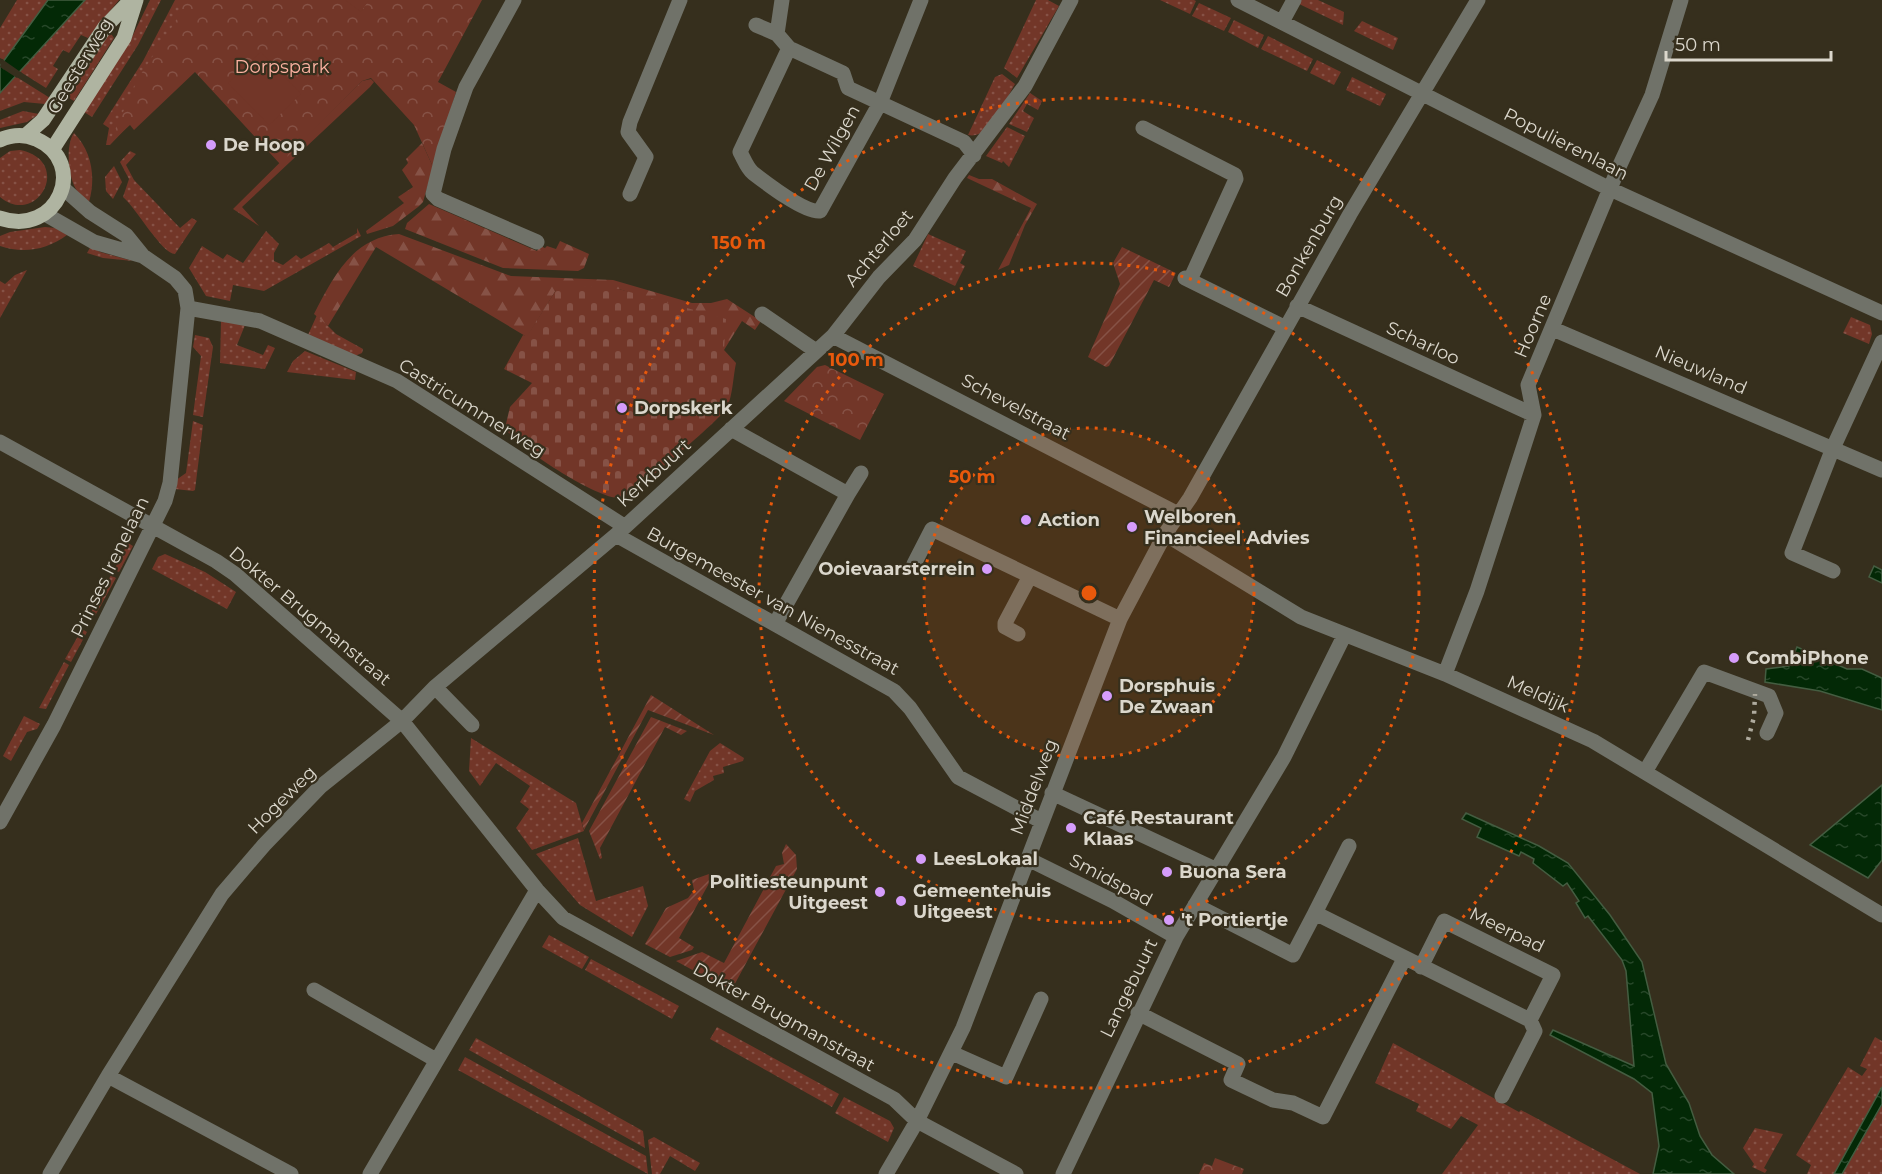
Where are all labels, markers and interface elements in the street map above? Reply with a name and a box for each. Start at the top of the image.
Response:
street label: Geesterweg [43,14,117,118]
scale bar [1666,24,1831,62]
text: 50 m [1675,34,1721,56]
park label: Dorpspark [235,56,330,78]
street label: De Wilgen [799,101,865,195]
street label: Populierenlaan [1500,103,1632,185]
place label: De Hoop [223,134,305,156]
marker: De Hoop [204,138,218,152]
street label: Bonkenburg [1271,191,1347,301]
street label: Achterloet [840,205,918,291]
text: 150 m [712,232,766,254]
street label: Hoorne [1510,291,1556,361]
street label: Scharloo [1383,316,1463,370]
street label: Nieuwland [1652,341,1750,399]
text: 100 m [828,349,884,371]
street label: Castricummerweg [395,354,549,462]
street label: Schevelstraat [958,369,1074,445]
place label: Dorpskerk [634,397,733,419]
marker: Dorpskerk [615,401,629,415]
street label: Kerkbuurt [612,434,696,512]
text: 50 m [949,466,995,488]
street label: Prinses Irenelaan [66,493,154,641]
place label: Welboren Financieel Advies [1144,506,1310,549]
place label: Action [1037,509,1100,531]
marker: Action [1019,513,1033,527]
marker: Welboren Financieel Advies [1125,520,1139,534]
street label: Burgemeester van Nienesstraat [643,522,903,680]
street label: Dokter Brugmanstraat [224,542,396,690]
place label: Ooievaarsterrein [818,558,975,580]
marker: Ooievaarsterrein [980,562,994,576]
centre of rings [1079,583,1099,603]
place label: CombiPhone [1746,647,1869,669]
marker: CombiPhone [1727,651,1741,665]
street label: Meldijk [1504,671,1573,717]
place label: Dorsphuis De Zwaan [1119,675,1216,718]
marker: Dorsphuis De Zwaan [1100,689,1114,703]
street label: Middelweg [1006,736,1062,838]
street label: Hogeweg [243,761,321,839]
place label: Café Restaurant Klaas [1083,807,1234,850]
marker: Café Restaurant Klaas [1064,821,1078,835]
place label: LeesLokaal [933,848,1038,870]
street label: Smidspad [1066,849,1156,911]
marker: LeesLokaal [914,852,928,866]
place label: Buona Sera [1179,861,1287,883]
marker: Buona Sera [1160,865,1174,879]
place label: Politiesteunpunt Uitgeest [709,871,868,914]
place label: Gemeentehuis Uitgeest [913,880,1051,923]
marker: Politiesteunpunt Uitgeest [873,885,887,899]
marker: Gemeentehuis Uitgeest [894,894,908,908]
street label: Meerpad [1466,902,1548,958]
place label: 't Portiertje [1181,909,1288,931]
marker: 't Portiertje [1162,913,1176,927]
street label: Langebuurt [1095,935,1163,1041]
street label: Dokter Brugmanstraat [689,958,879,1076]

